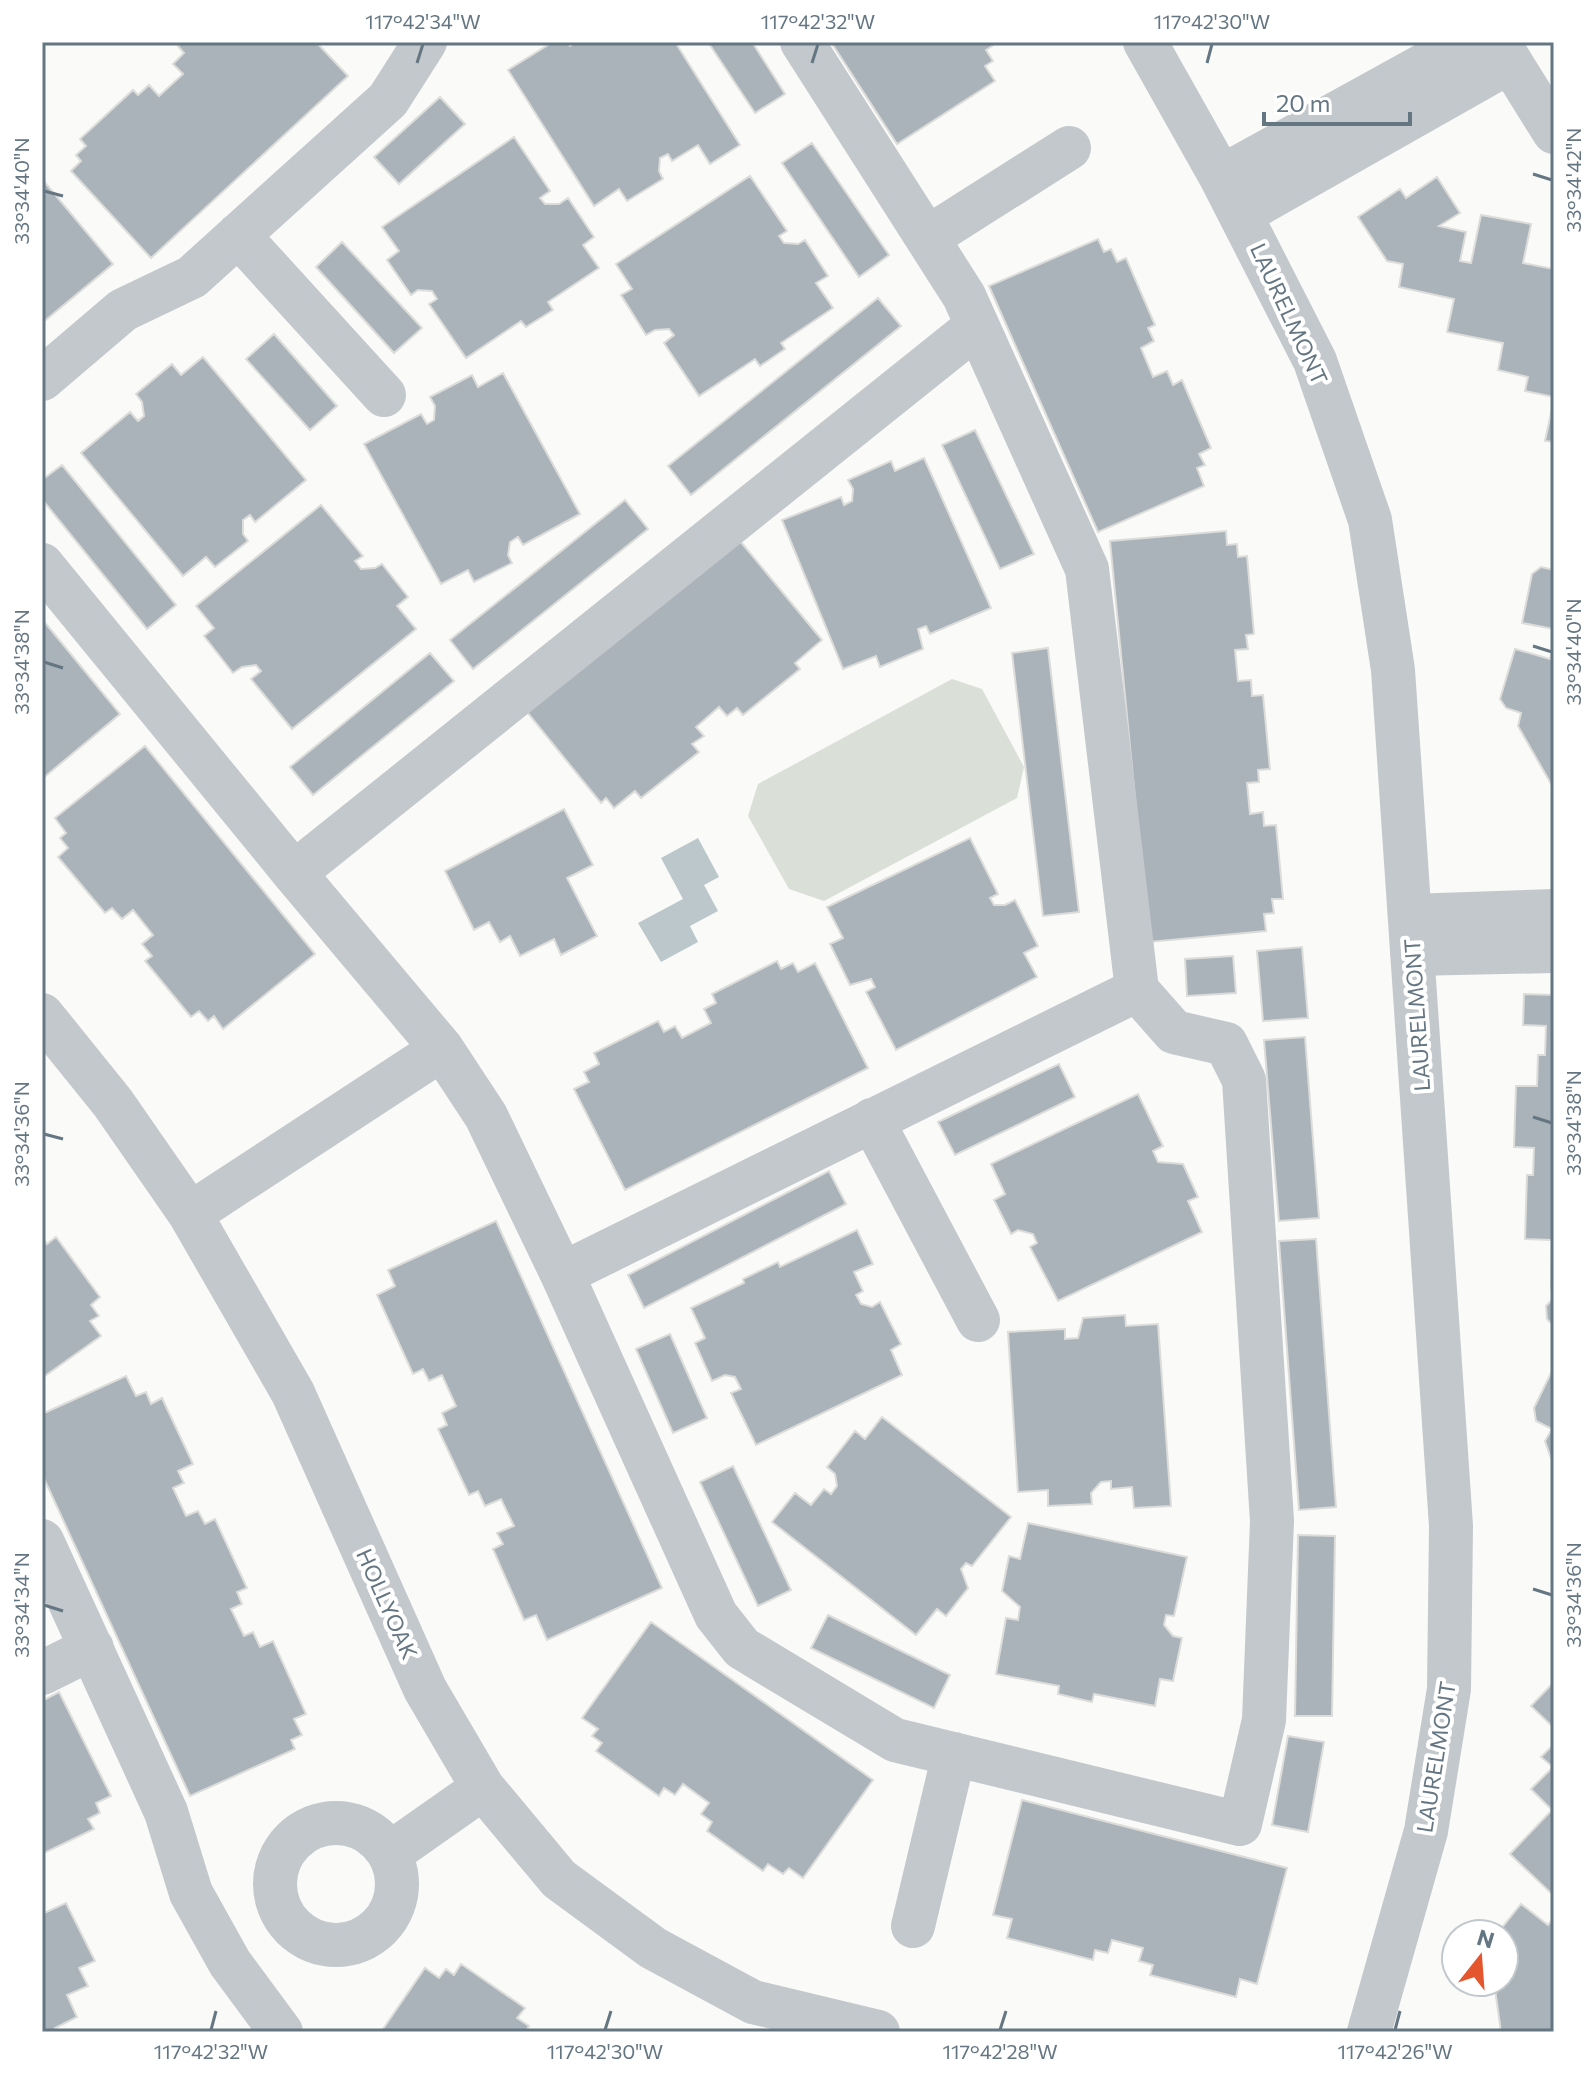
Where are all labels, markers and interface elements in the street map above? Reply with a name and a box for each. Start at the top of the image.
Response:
text: 117°42'34"W [365,9,481,33]
text: 117°42'32"W [761,9,875,33]
text: 117°42'30"W [1154,9,1270,33]
scale bar [1264,76,1410,126]
text: 20 m [1276,88,1330,117]
text: 33°34'42"N [1561,128,1585,232]
text: 33°34'40"N [9,137,33,245]
street label: LAURELMONT [1245,239,1334,389]
text: 33°34'40"N [1561,598,1585,706]
text: 33°34'38"N [9,609,33,715]
street label: LAURELMONT [1398,938,1435,1092]
text: 33°34'38"N [1561,1070,1585,1176]
text: 33°34'36"N [9,1081,33,1187]
text: 33°34'36"N [1561,1542,1585,1648]
street label: HOLLYOAK [351,1544,424,1663]
text: 33°34'34"N [9,1552,33,1658]
street label: LAURELMONT [1410,1679,1461,1835]
north arrow [1440,1918,1520,1998]
text: N [1474,1923,1498,1954]
text: 117°42'32"W [154,2039,268,2063]
text: 117°42'30"W [547,2039,663,2063]
text: 117°42'28"W [942,2039,1058,2063]
text: 117°42'26"W [1337,2039,1453,2063]

